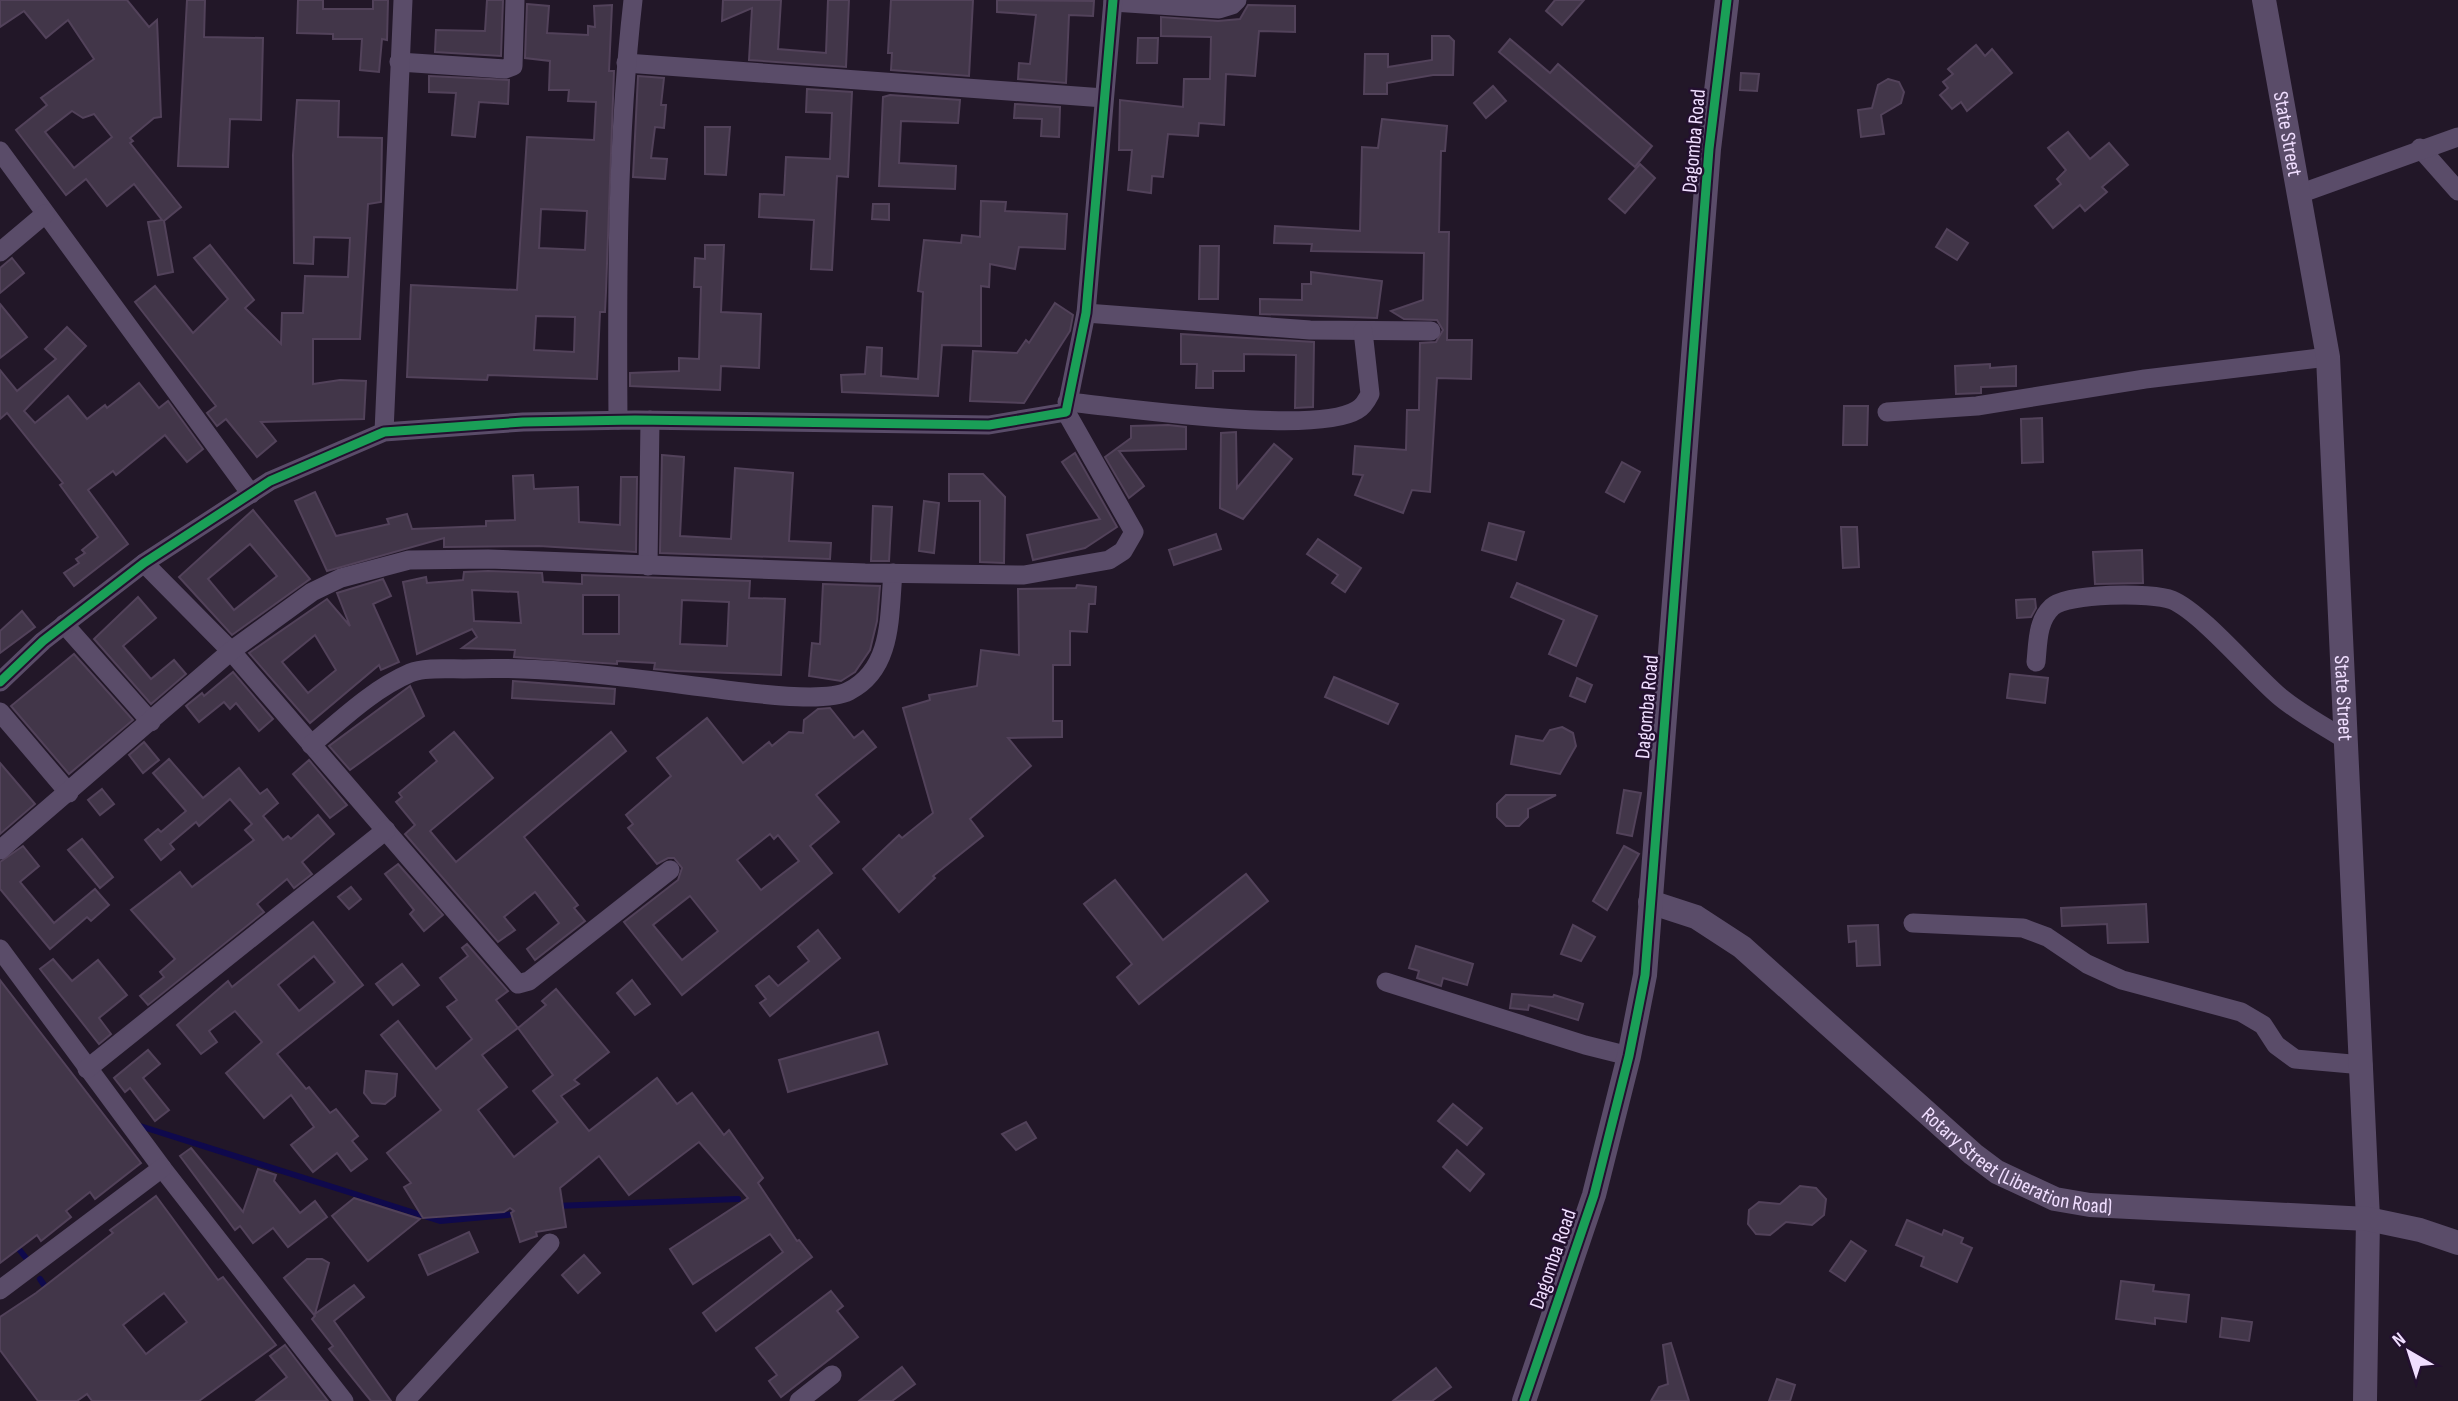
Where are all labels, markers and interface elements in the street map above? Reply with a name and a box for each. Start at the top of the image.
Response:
street label: Dagomba Road [1677,88,1711,194]
street label: State Street [2268,89,2308,178]
street label: Dagomba Road [1630,654,1664,760]
street label: State Street [2329,655,2358,741]
street label: Rotary Street (Liberation Road) [1917,1102,2113,1219]
street label: Dagomba Road [1524,1206,1582,1312]
north arrow [2374,1317,2444,1387]
text: N [2388,1328,2410,1352]

